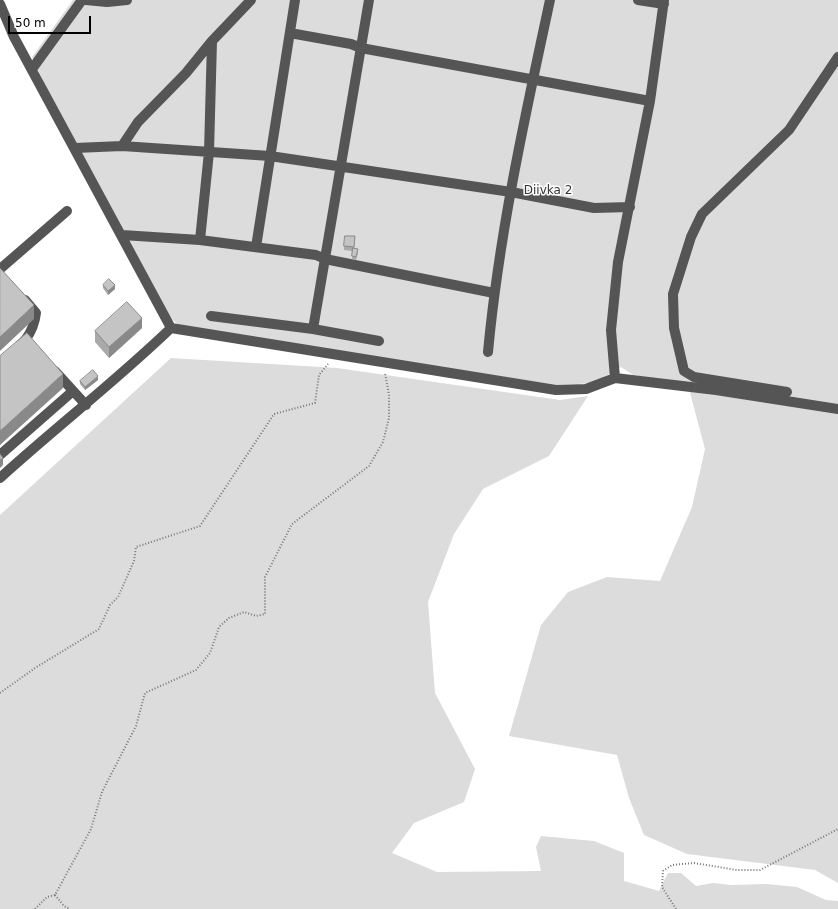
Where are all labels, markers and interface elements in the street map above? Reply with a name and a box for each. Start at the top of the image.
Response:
scale bar [10,8,93,34]
text: 50 m [15,16,46,30]
park label: Diivka 2 [524,184,572,198]

